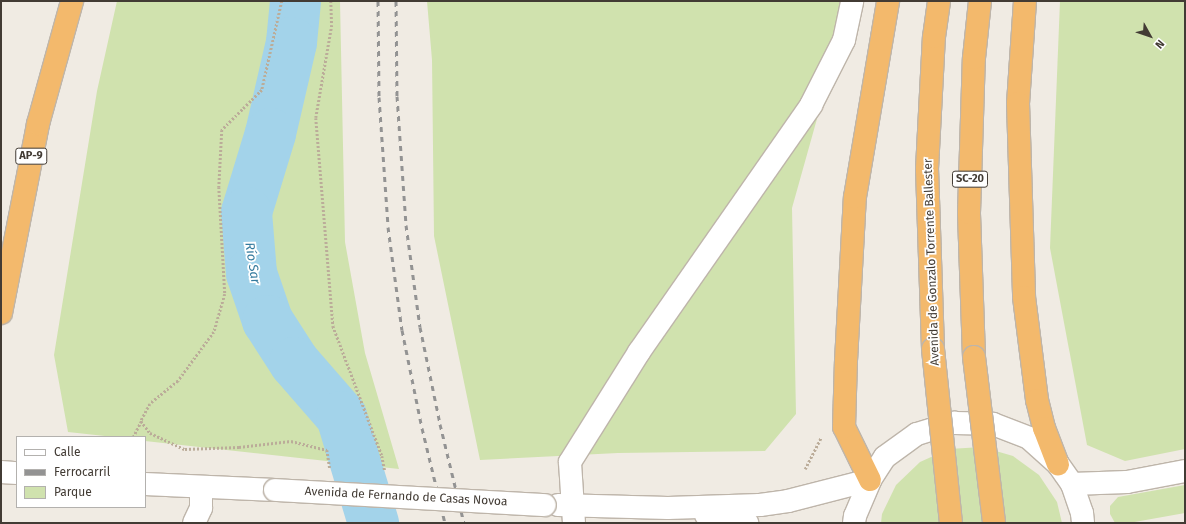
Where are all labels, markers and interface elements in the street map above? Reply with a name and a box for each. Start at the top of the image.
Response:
north arrow [1130,16,1170,56]
text: N [1152,37,1167,51]
road number: AP-9 [15,147,47,165]
street label: Avenida de Gonzalo Torrente Ballester [921,158,943,366]
road number: SC-20 [951,170,989,188]
water label: Río Sar [241,241,263,285]
legend [16,436,146,508]
text: Calle [54,445,81,459]
text: Ferrocarril [54,465,110,479]
street label: Avenida de Fernando de Casas Novoa [304,484,508,510]
text: Parque [54,485,92,499]

